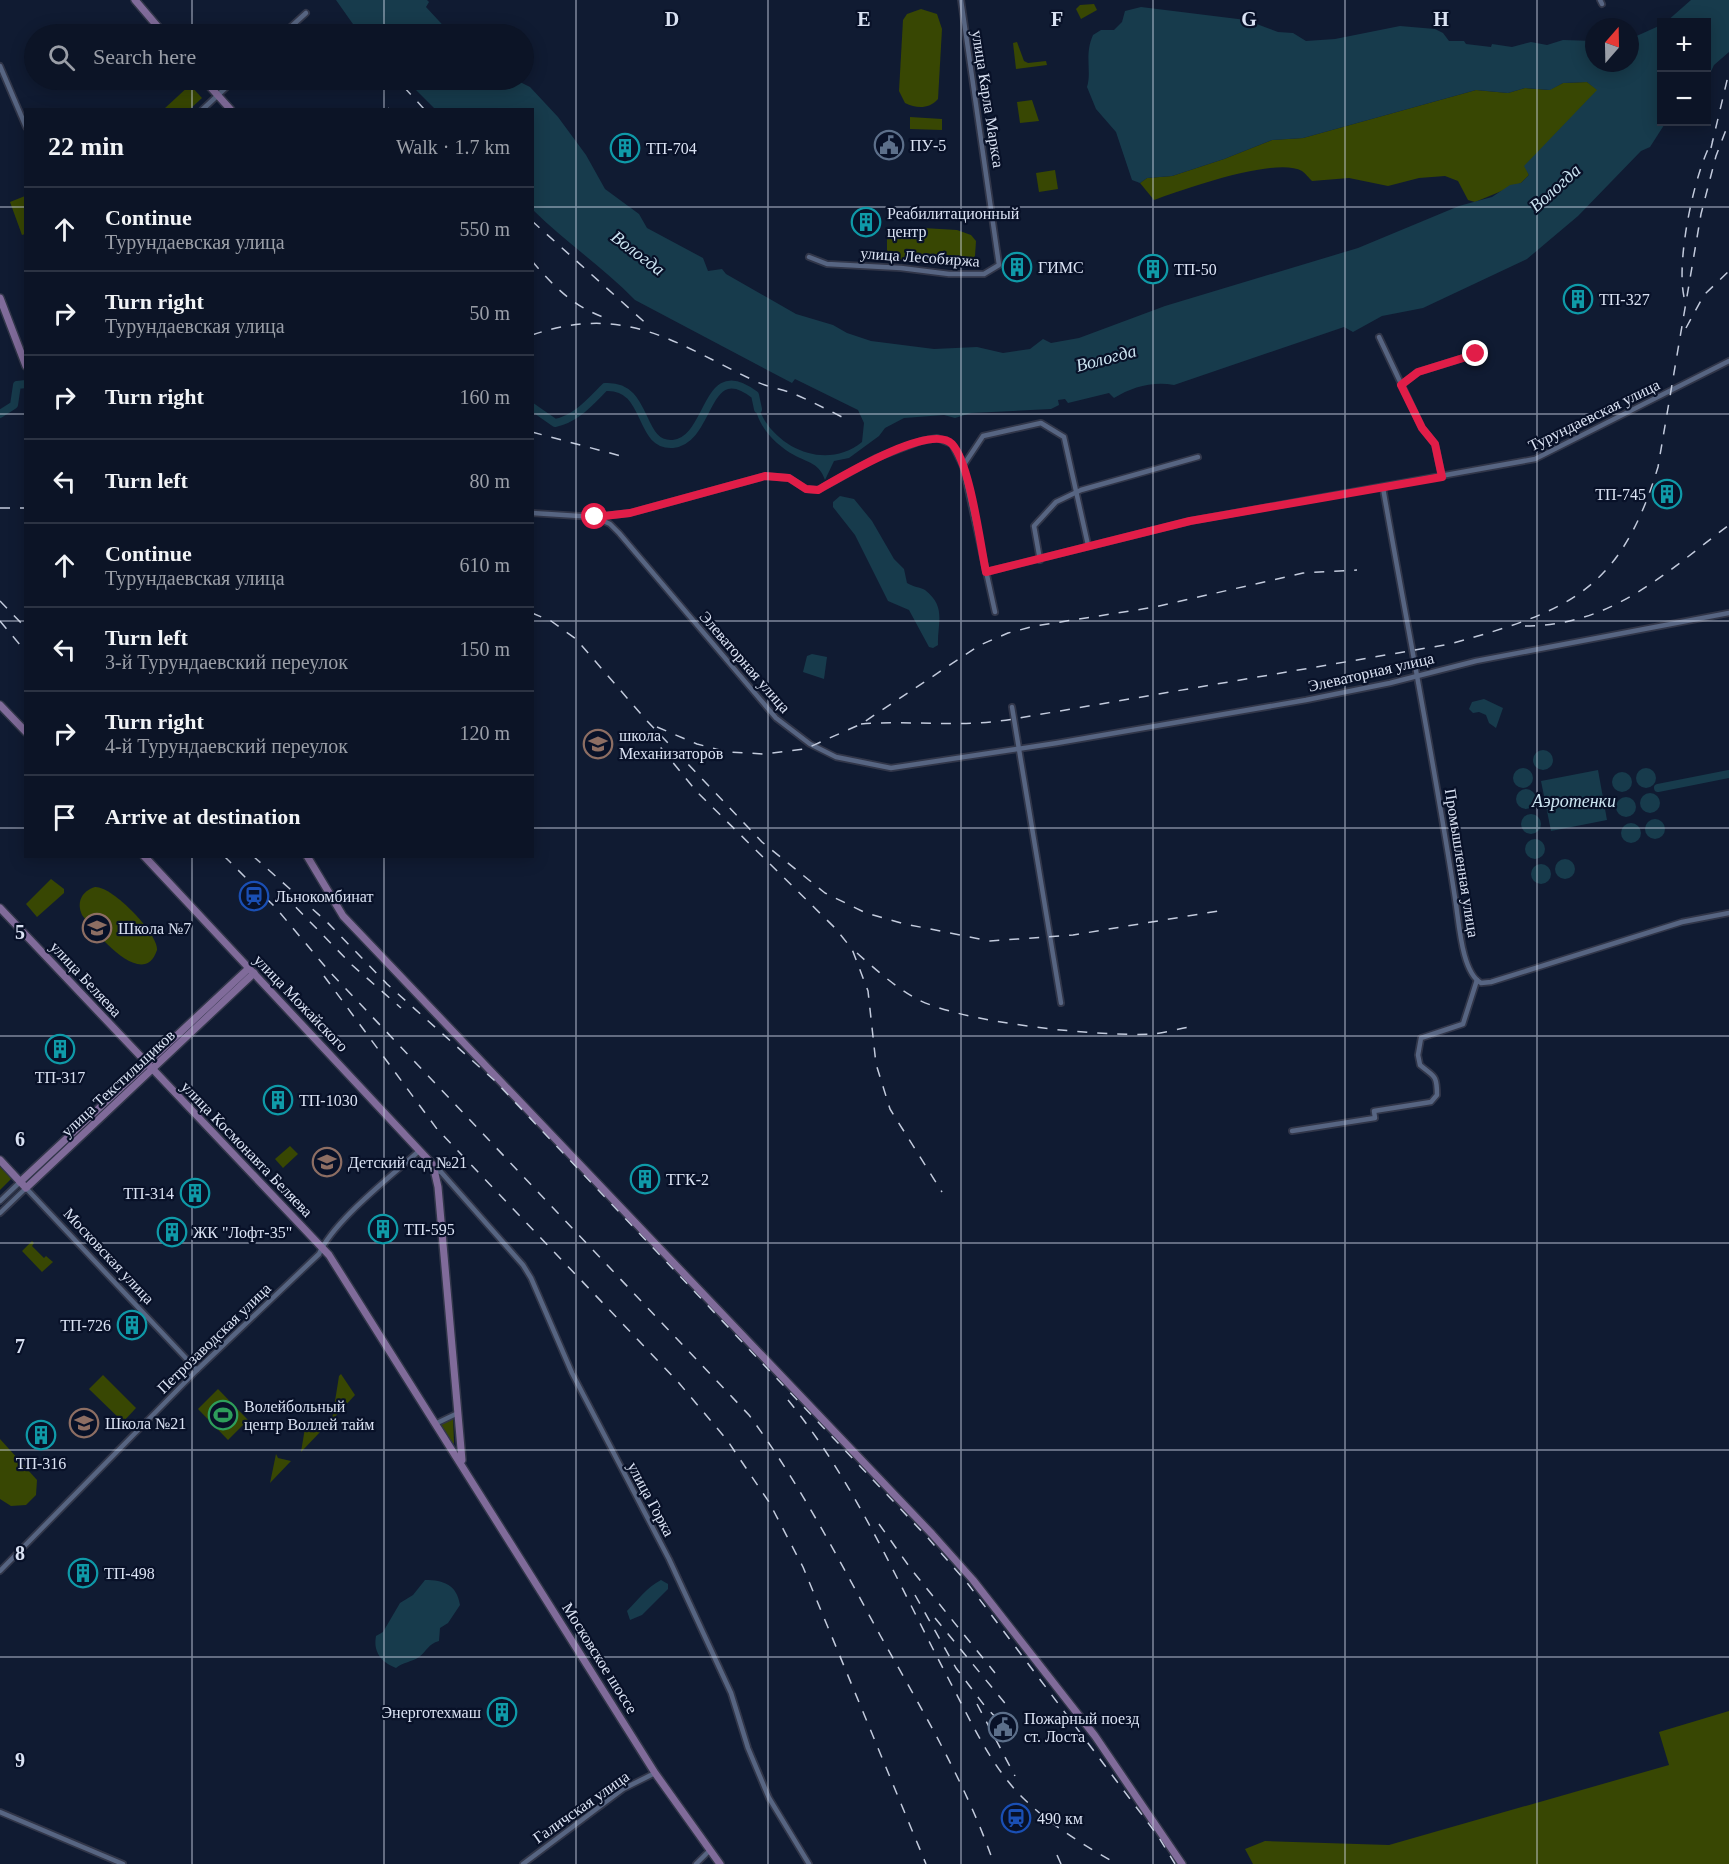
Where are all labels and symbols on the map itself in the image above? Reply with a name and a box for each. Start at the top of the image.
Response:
text: D [665,8,679,30]
text: E [857,8,871,30]
text: F [1051,8,1063,30]
text: G [1241,8,1257,30]
text: H [1433,8,1449,30]
north arrow [1585,18,1639,72]
street label: улица Карла Маркса [968,29,1007,169]
public building icon: ПУ-5 [873,129,905,161]
building icon: ТП-704 [609,132,641,164]
place label: ПУ-5 [910,137,946,154]
place label: ТП-704 [646,140,697,157]
water label: Вологда [1525,160,1585,216]
place label: Реабилитационный центр [887,205,1020,241]
building icon: Реабилитационный центр [850,206,882,238]
water label: Вологда [607,226,669,280]
street label: улица Лесобиржа [860,244,980,271]
building icon: ГИМС [1001,251,1033,283]
building icon: ТП-50 [1137,253,1169,285]
place label: ГИМС [1038,259,1084,276]
place label: ТП-50 [1174,261,1217,278]
building icon: ТП-327 [1562,283,1594,315]
place label: ТП-327 [1599,291,1650,308]
water label: Вологда [1074,340,1138,376]
route end [1462,340,1488,366]
street label: Турундаевская улица [1526,376,1663,455]
building icon: ТП-745 [1651,478,1683,510]
place label: ТП-745 [1595,486,1646,503]
route start [581,503,607,529]
street label: Элеваторная улица [696,608,794,717]
street label: Элеваторная улица [1306,649,1436,696]
place label: школа Механизаторов [619,727,724,763]
school or university icon: школа Механизаторов [582,728,614,760]
street label: Промышленная улица [1441,787,1482,939]
water label: Аэротенки [1531,791,1616,811]
station icon: Льнокомбинат [238,880,270,912]
place label: Льнокомбинат [275,888,373,905]
school or university icon: Школа №7 [81,912,113,944]
place label: Школа №7 [118,920,191,937]
text: 5 [15,921,25,943]
street label: улица Беляева [46,938,125,1021]
street label: улица Можайского [250,951,352,1056]
street label: улица Текстильщиков [58,1026,179,1141]
building icon: ТП-317 [44,1033,76,1065]
place label: ТП-317 [35,1069,85,1086]
street label: улица Космонавта Беляева [177,1078,316,1221]
building icon: ТП-1030 [262,1084,294,1116]
place label: ТП-1030 [299,1092,358,1109]
text: 6 [15,1128,25,1150]
school or university icon: Детский сад №21 [311,1146,343,1178]
place label: Детский сад №21 [348,1154,467,1172]
building icon: ТГК-2 [629,1163,661,1195]
place label: ТГК-2 [666,1171,709,1188]
building icon: ТП-314 [179,1177,211,1209]
place label: ТП-314 [123,1185,174,1202]
street label: Московская улица [60,1205,158,1308]
building icon: ТП-595 [367,1213,399,1245]
building icon: ЖК "Лофт-35" [156,1216,188,1248]
place label: ТП-595 [404,1221,455,1238]
place label: ЖК "Лофт-35" [193,1224,292,1242]
street label: Петрозаводская улица [154,1279,275,1397]
building icon: ТП-726 [116,1309,148,1341]
place label: ТП-726 [60,1317,111,1334]
text: 7 [15,1335,25,1357]
place label: Волейбольный центр Воллей тайм [244,1398,374,1434]
sports icon: Волейбольный центр Воллей тайм [207,1399,239,1431]
school or university icon: Школа №21 [68,1407,100,1439]
place label: Школа №21 [105,1415,186,1432]
building icon: ТП-316 [25,1419,57,1451]
place label: ТП-316 [16,1455,66,1472]
street label: улица Горка [623,1459,678,1540]
text: 8 [15,1542,25,1564]
building icon: ТП-498 [67,1557,99,1589]
place label: ТП-498 [104,1565,155,1582]
street label: Московское шоссе [559,1600,641,1716]
building icon: Энерготехмаш [486,1696,518,1728]
place label: Энерготехмаш [382,1704,482,1722]
place label: Пожарный поезд ст. Лоста [1024,1710,1139,1745]
public building icon: Пожарный поезд ст. Лоста [987,1711,1019,1743]
text: 9 [15,1749,25,1771]
street label: Галичская улица [530,1768,633,1847]
station icon: 490 км [1000,1802,1032,1834]
place label: 490 км [1037,1810,1083,1827]

